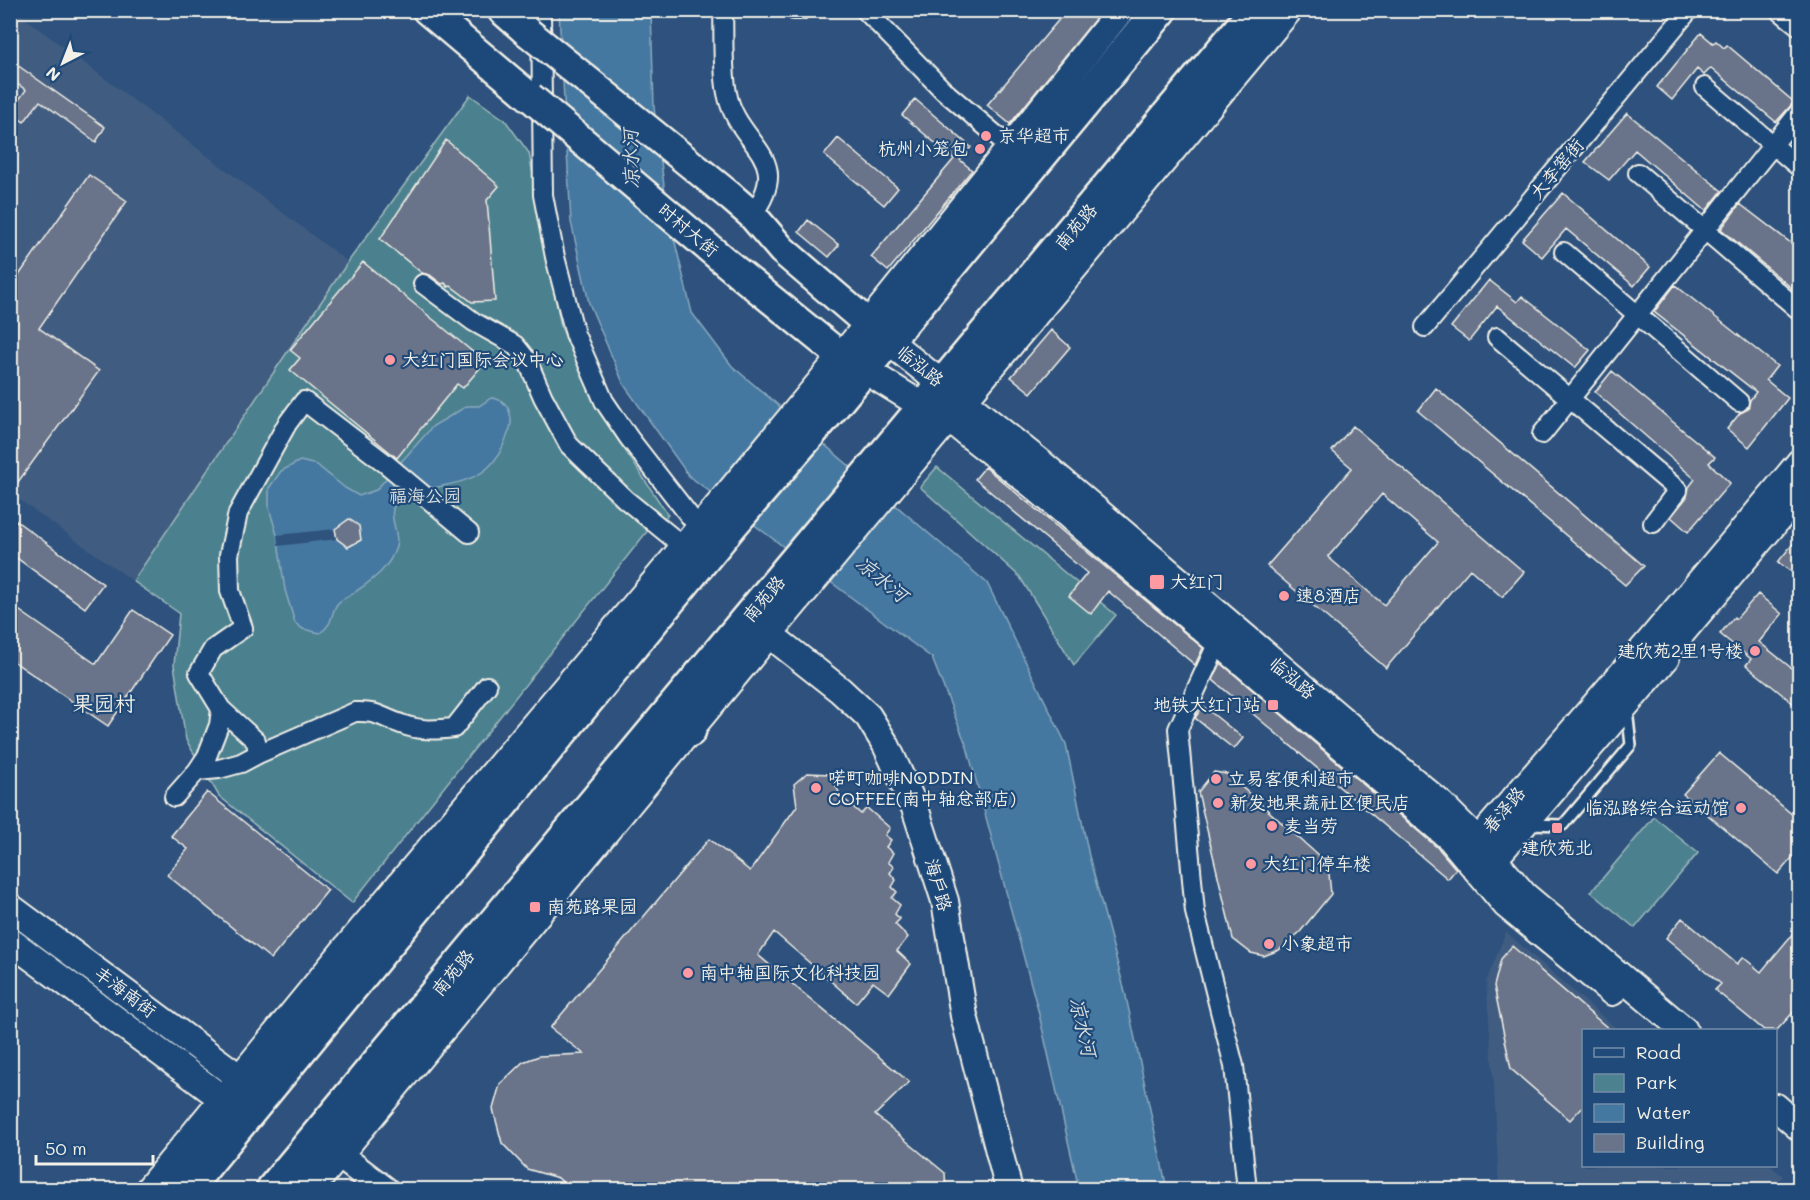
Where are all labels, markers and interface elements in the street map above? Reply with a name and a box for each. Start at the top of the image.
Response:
north arrow [33,33,93,93]
text: N [41,63,64,86]
place label: 京华超市 [998,123,1070,147]
water label: 凉水河 [616,126,644,189]
marker: 京华超市 [979,129,993,143]
street label: 大李窑街 [1524,133,1589,204]
place label: 杭州小笼包 [878,136,968,160]
marker: 杭州小笼包 [973,142,987,156]
street label: 时村大街 [653,197,724,262]
street label: 南苑路 [1049,198,1102,255]
street label: 临泓路 [892,339,949,392]
place label: 大红门国际会议中心 [402,347,564,371]
marker: 大红门国际会议中心 [383,353,397,367]
park label: 福海公园 [389,483,461,507]
water label: 凉水河 [851,549,916,609]
place label: 大红门 [1170,569,1224,593]
street label: 南苑路 [737,570,790,627]
marker: 大红门 [1148,573,1166,591]
place label: 速8酒店 [1296,583,1361,607]
marker: 速8酒店 [1277,589,1291,603]
place label: 建欣苑2里1号楼 [1617,638,1743,662]
marker: 建欣苑2里1号楼 [1748,644,1762,658]
street label: 临泓路 [1264,651,1321,704]
district label: 果园村 [73,689,136,716]
place label: 地铁大红门站 [1153,692,1261,716]
marker: 地铁大红门站 [1266,698,1280,712]
place label: 喏町咖啡NODDIN COFFEE(南中轴总部店) [828,765,1016,810]
place label: 立易客便利超市 [1228,766,1354,790]
marker: 立易客便利超市 [1209,772,1223,786]
marker: 喏町咖啡NODDIN COFFEE(南中轴总部店) [809,781,823,795]
street label: 春泽路 [1477,781,1530,838]
place label: 新发地果蔬社区便民店 [1230,790,1410,814]
place label: 临泓路综合运动馆 [1585,795,1729,819]
marker: 新发地果蔬社区便民店 [1211,796,1225,810]
marker: 临泓路综合运动馆 [1734,801,1748,815]
place label: 麦当劳 [1284,813,1338,837]
marker: 麦当劳 [1265,819,1279,833]
marker: 建欣苑北 [1550,821,1564,835]
place label: 建欣苑北 [1521,835,1593,859]
place label: 大红门停车楼 [1263,851,1371,875]
street label: 海户路 [920,855,958,914]
marker: 大红门停车楼 [1244,857,1258,871]
place label: 南苑路果园 [547,894,637,918]
marker: 南苑路果园 [528,900,542,914]
place label: 小象超市 [1281,931,1353,955]
marker: 小象超市 [1262,937,1276,951]
street label: 南苑路 [426,944,479,1001]
street label: 丰海南街 [90,960,162,1022]
place label: 南中轴国际文化科技园 [700,960,880,984]
marker: 南中轴国际文化科技园 [681,966,695,980]
water label: 凉水河 [1065,995,1104,1062]
legend [1582,1029,1777,1167]
text: Road [1636,1040,1681,1064]
text: Park [1636,1070,1677,1094]
text: Water [1636,1100,1691,1124]
scale bar [36,1128,153,1166]
text: Building [1636,1130,1704,1154]
text: 50 m [45,1136,87,1160]

